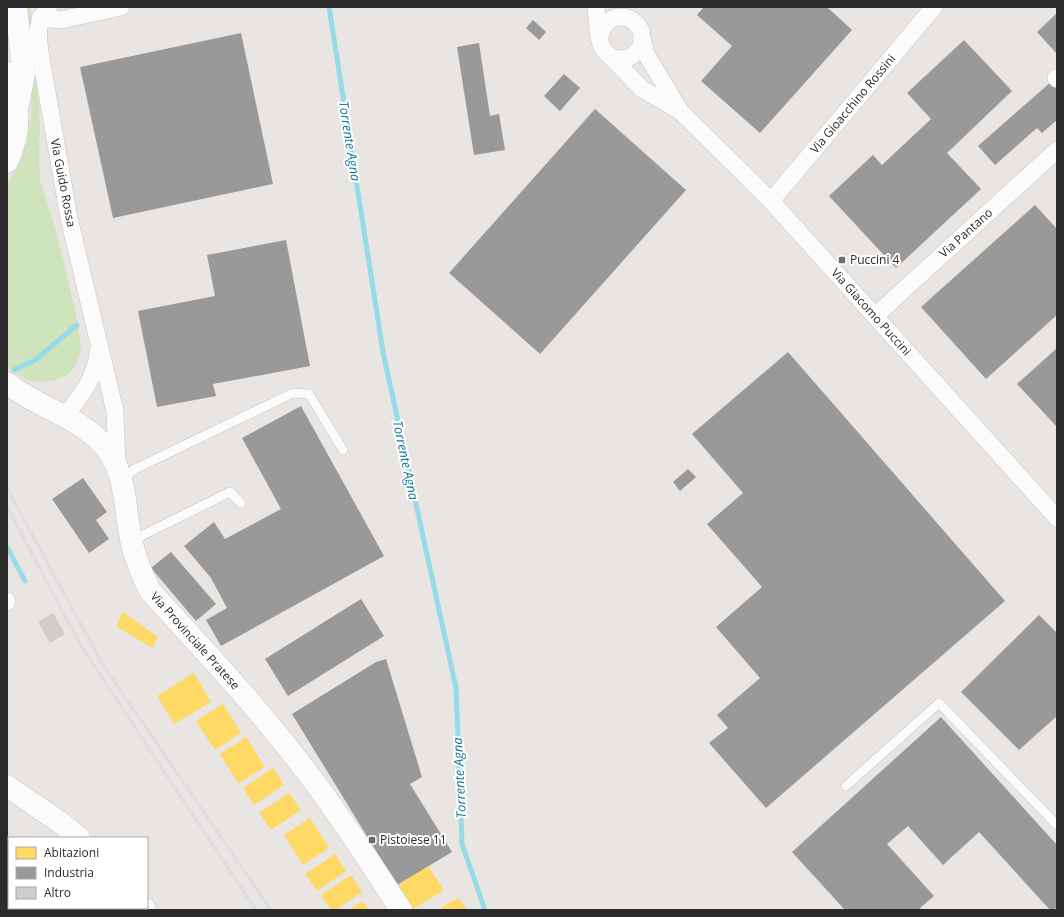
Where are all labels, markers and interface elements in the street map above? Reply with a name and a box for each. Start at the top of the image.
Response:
street label: Via Gioacchino Rossini [806,50,899,157]
water label: Torrente Agna [335,100,365,183]
street label: Via Guido Rossa [47,137,80,228]
street label: Via Pantano [935,204,996,261]
place label: Puccini 4 [850,251,900,268]
marker: Puccini 4 [837,255,847,265]
street label: Via Giacomo Puccini [827,264,915,359]
water label: Torrente Agna [389,418,423,502]
street label: Via Provinciale Pratese [147,588,244,693]
water label: Torrente Agna [448,736,470,819]
place label: Pistoiese 11 [380,831,447,848]
marker: Pistoiese 11 [367,835,377,845]
legend [8,837,148,909]
text: Abitazioni [44,844,99,861]
text: Industria [44,864,94,881]
text: Altro [44,884,71,901]

